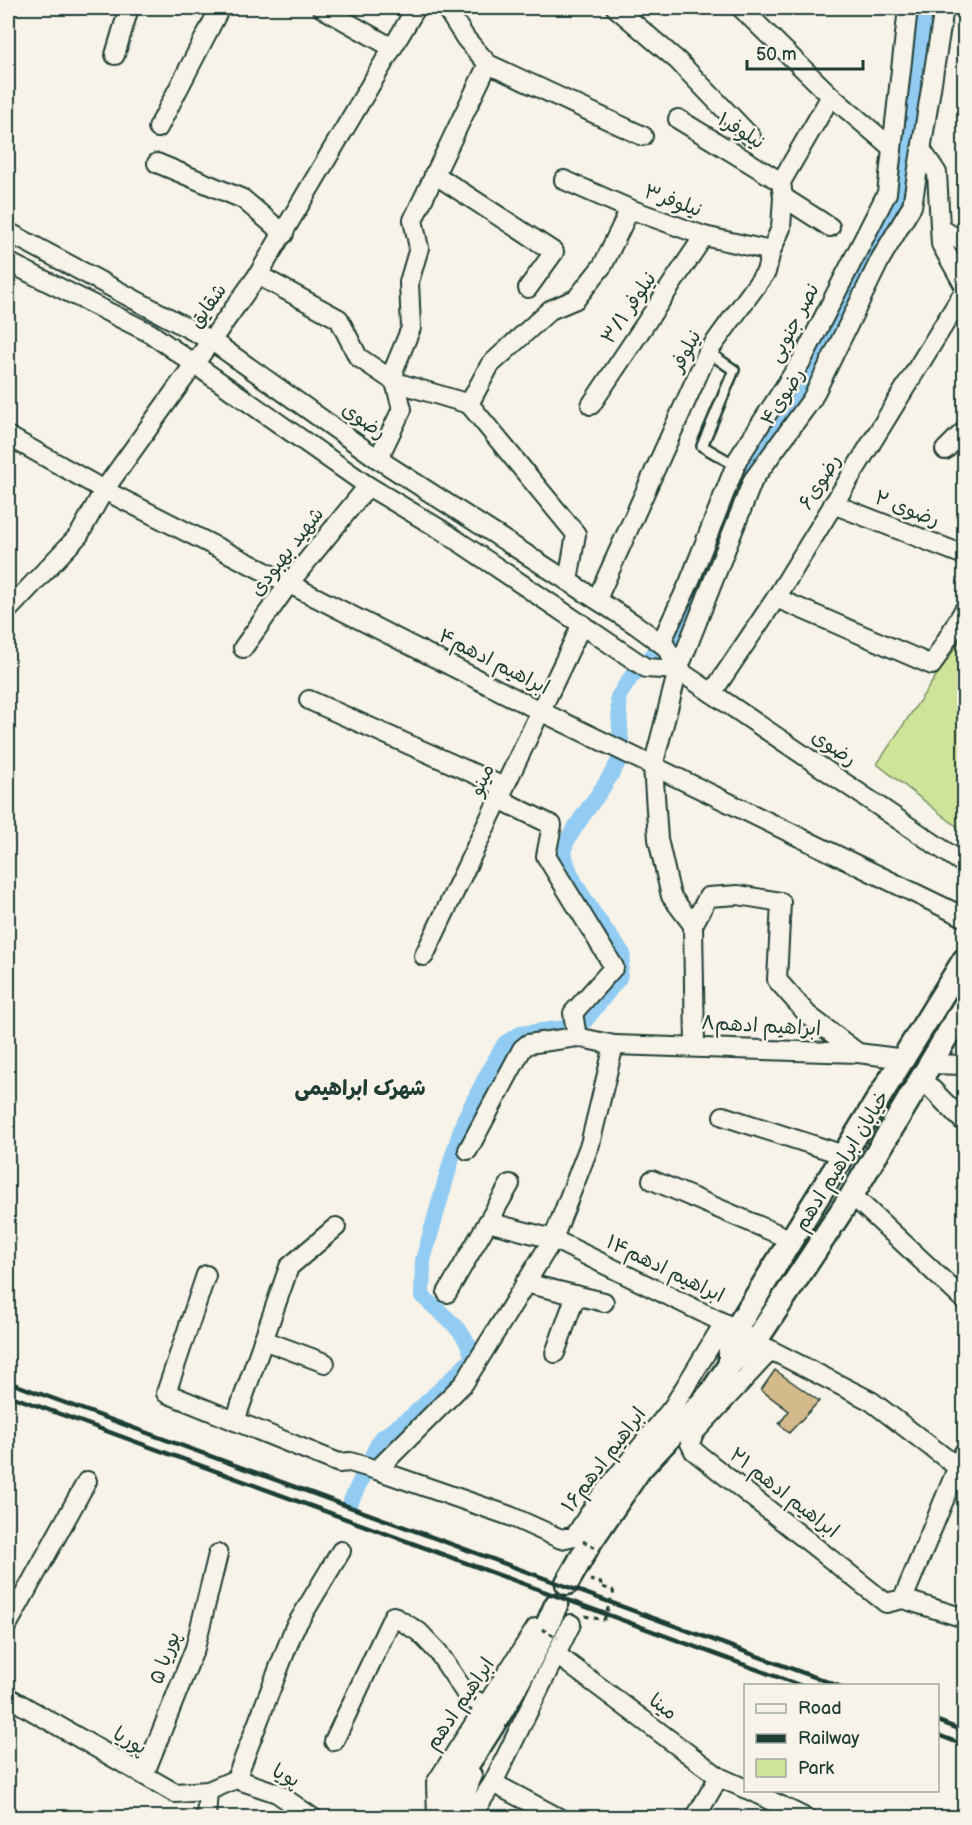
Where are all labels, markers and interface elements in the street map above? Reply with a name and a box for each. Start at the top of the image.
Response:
scale bar [747,33,862,71]
text: 50 m [756,44,797,65]
street label: نیلوفر۱ [713,107,769,155]
street label: نیلوفر۳ [640,180,705,223]
street label: نیلوفر ۳/۱ [596,268,663,349]
street label: شقایق [184,279,232,333]
street label: نصر جنوبی [763,279,826,367]
street label: نیلوفر [664,326,708,378]
street label: رضوی۴ [756,364,810,430]
street label: رضوی [337,397,391,445]
street label: رضوی۶ [794,450,846,514]
street label: رضوی ۲ [871,486,943,532]
street label: شهید بهبودی [245,503,329,601]
street label: ابراهیم ادهم۴ [434,624,553,702]
street label: رضوی [807,724,861,772]
street label: مینو [464,760,501,801]
street label: ابراهیم ادهم۸ [700,1011,822,1043]
district label: شهرک ابراهیمی [294,1076,426,1101]
street label: خیابان ابراهیم ادهم [789,1086,897,1237]
street label: ابراهیم ادهم۱۴ [601,1230,728,1310]
street label: ابراهیم ادهم۱۶ [557,1403,653,1519]
street label: ابراهیم ادهم ۲۱ [723,1443,844,1545]
street label: پوریا ۵ [144,1628,186,1688]
street label: ابراهیم ادهم [420,1653,501,1756]
legend [744,1684,939,1792]
street label: مینا [644,1689,682,1725]
text: Road [798,1698,842,1719]
street label: پوریا [109,1722,151,1760]
text: Railway [798,1728,860,1749]
text: Park [798,1758,834,1779]
street label: پویا [268,1759,304,1793]

